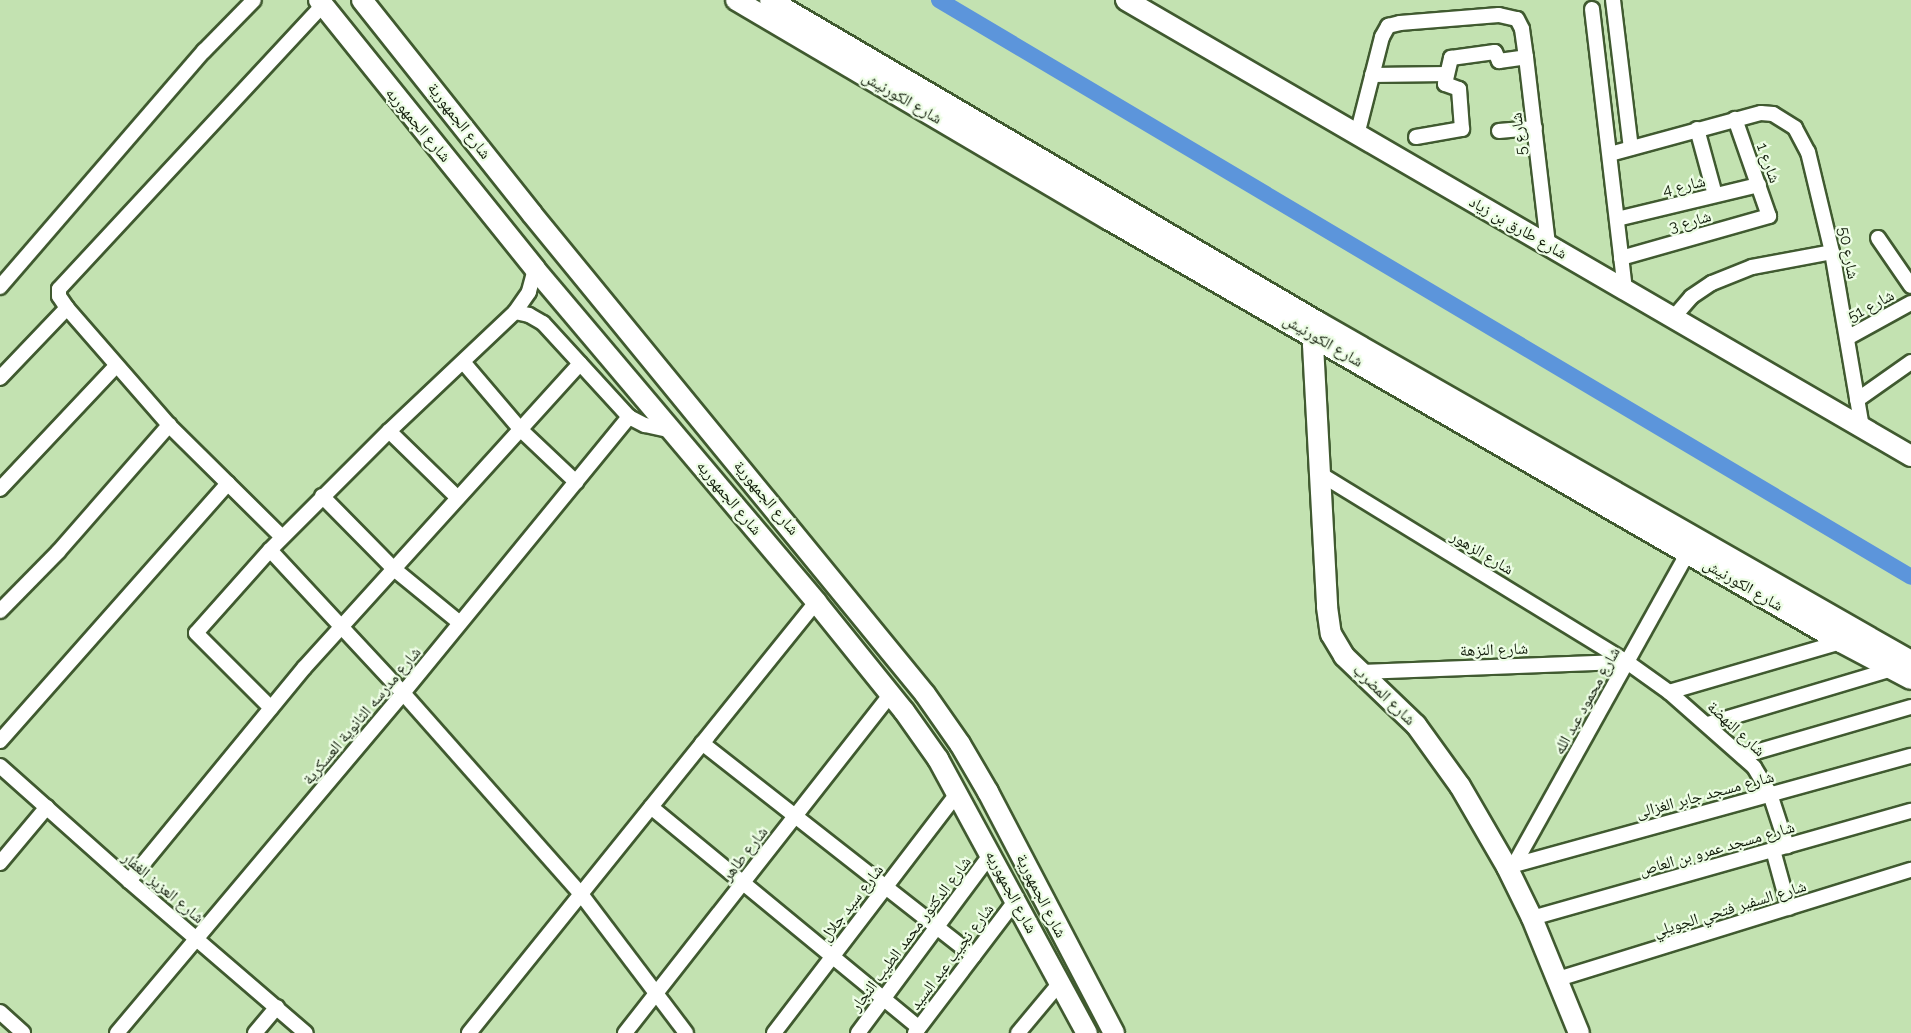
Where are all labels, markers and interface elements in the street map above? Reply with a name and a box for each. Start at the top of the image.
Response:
street label: شارع الكورنيش [859,67,945,129]
street label: شارع الجمهورية [423,79,495,163]
street label: شارع الجمهوريه [381,84,455,166]
street label: شارع 5 [1507,111,1531,157]
street label: شارع 1 [1752,140,1784,186]
street label: شارع 4 [1661,172,1707,200]
street label: شارع طارق بن زياد [1466,192,1570,264]
street label: شارع 3 [1667,207,1713,237]
street label: شارع 50 [1834,225,1862,281]
street label: شارع 51 [1844,286,1898,326]
street label: شارع الكورنيش [1280,310,1366,372]
street label: شارع الجمهوريه [692,457,766,539]
street label: شارع الجمهورية [729,457,803,539]
street label: شارع الزهور [1447,527,1517,579]
street label: شارع الكورنيش [1700,554,1786,616]
street label: شارع النزهة [1460,639,1528,661]
street label: شارع مدرسه الثانوية العسكرية [299,643,425,789]
street label: شارع محمود عبد الله [1550,644,1624,758]
street label: شارع المضرب [1349,660,1419,730]
street label: شارع النهضة [1703,697,1769,761]
street label: شارع مسجد جابر الغزالى [1634,767,1776,823]
street label: شارع مسجد عمرو بن العاص [1637,818,1797,880]
street label: شارع طاهر [718,823,772,885]
street label: شارع الجمهوريه [981,847,1041,937]
street label: شارع العزيز الغفار [118,848,208,928]
street label: شارع الجمهورية [1012,851,1070,941]
street label: شارع الدكتور محمد الطيب النجار [847,853,975,1015]
street label: شارع سيد جلال [816,861,888,945]
street label: شارع السفير فتحي الجويلي [1651,877,1809,941]
street label: شارع نجيب عبد السيد [906,900,998,1014]

